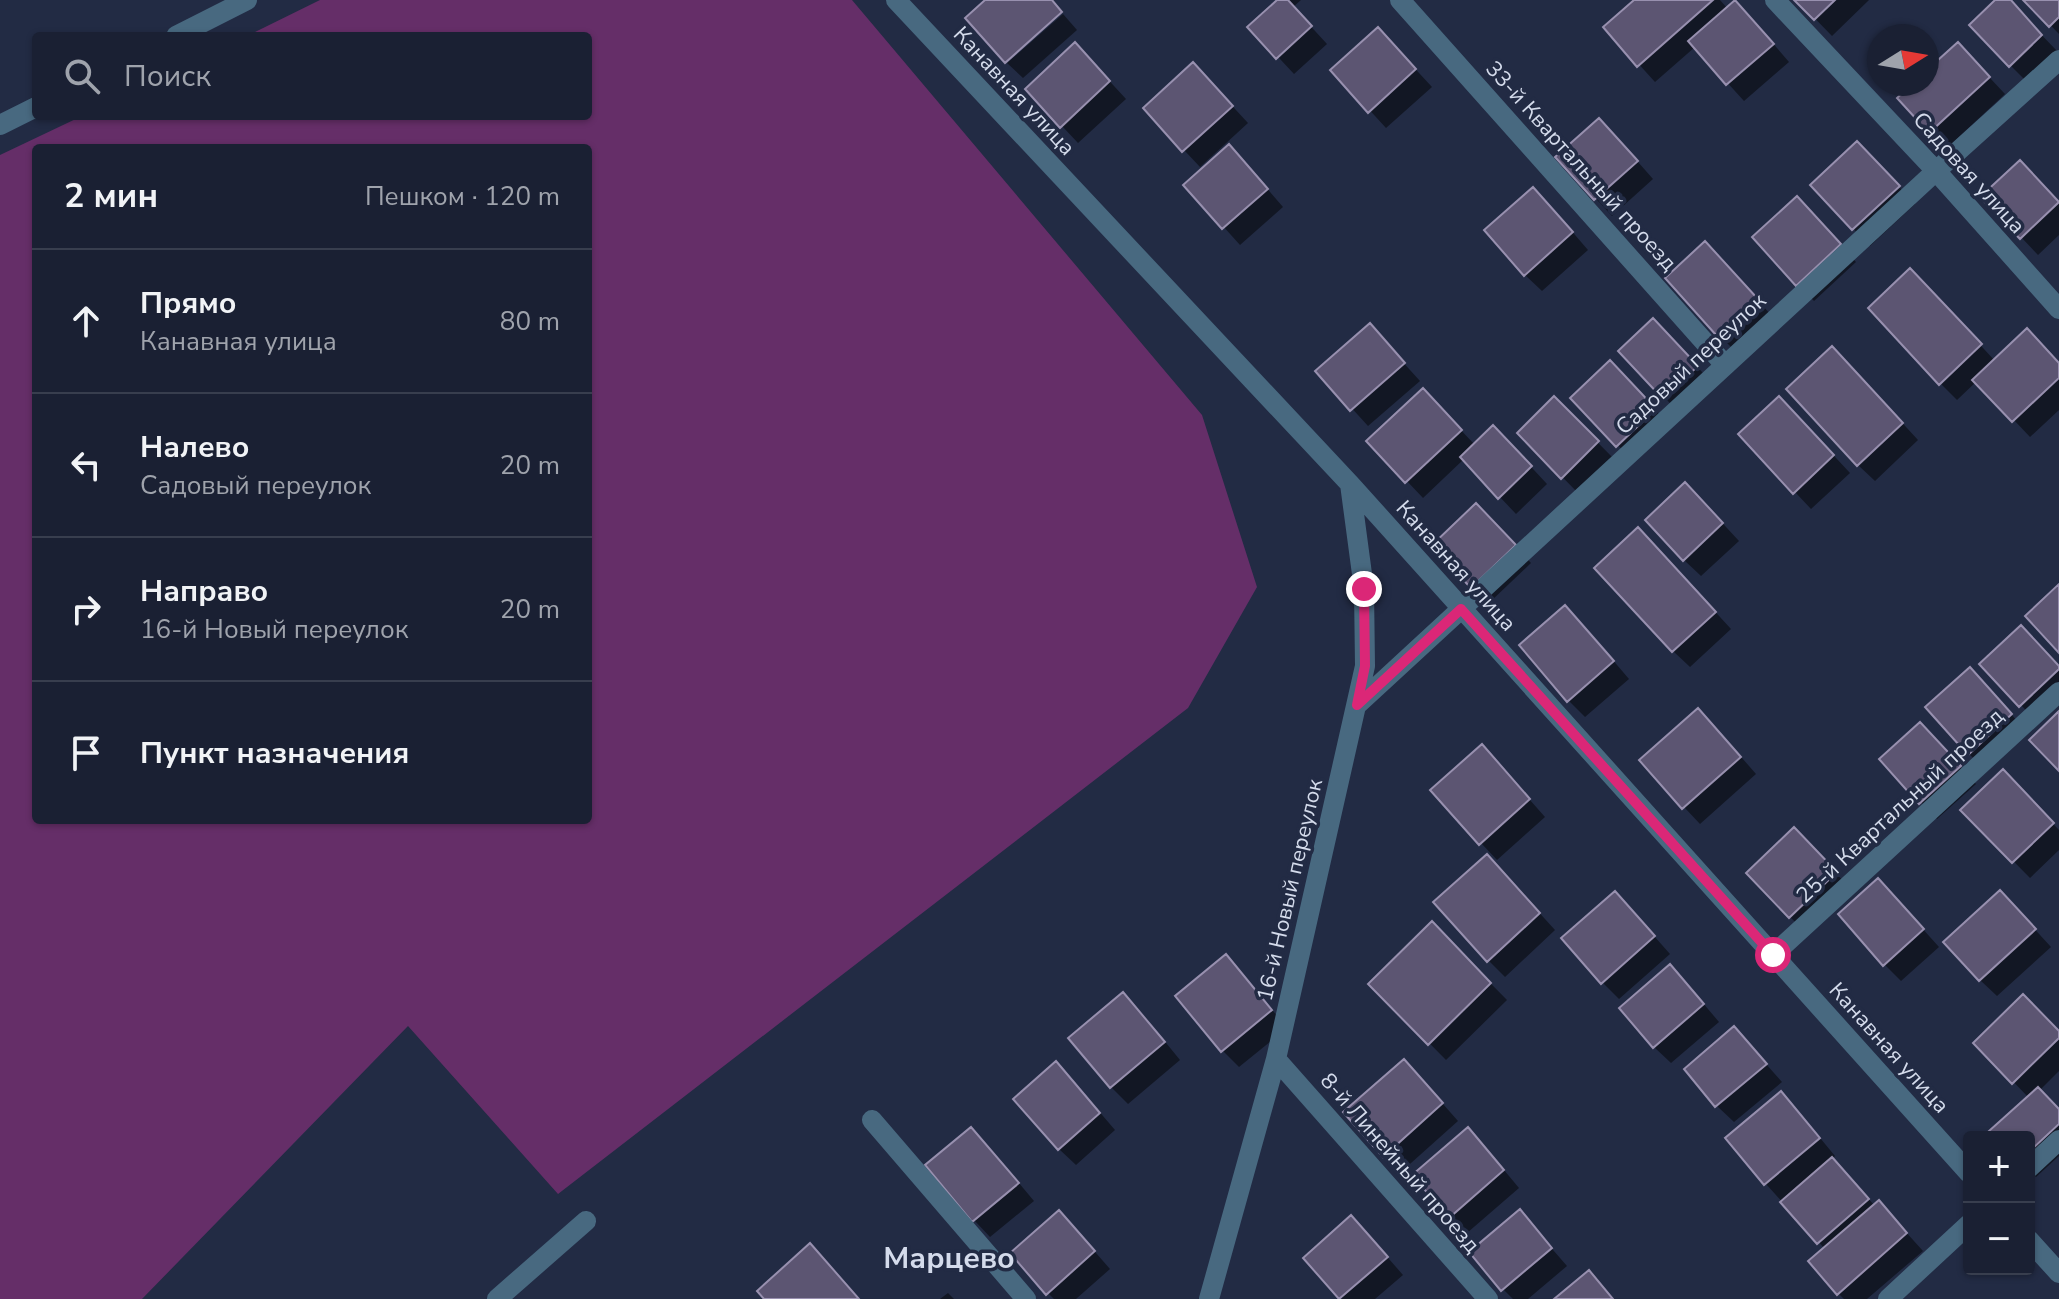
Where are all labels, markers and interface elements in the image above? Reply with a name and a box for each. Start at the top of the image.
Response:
street label: Канавная улица [946,20,1082,162]
north arrow [1867,24,1939,96]
search box [32,32,592,120]
icon: search [60,54,104,98]
street label: 33-й Квартальный проезд [1478,54,1684,278]
text: Поиск [124,56,211,97]
street label: Садовая улица [1906,105,2032,241]
text: 2 мин [64,173,158,219]
text: Пешком · 120 m [365,179,560,214]
text: Прямо [140,283,237,324]
street label: Садовый переулок [1609,286,1773,442]
icon: ahead [64,299,108,343]
text: 80 m [500,304,560,339]
text: Канавная улица [140,324,337,359]
text: Налево [140,427,249,468]
icon: left [64,443,108,487]
text: 20 m [500,448,560,483]
text: Садовый переулок [140,468,371,503]
street label: Канавная улица [1389,494,1523,638]
text: Направо [140,571,268,612]
route end [1346,571,1382,607]
icon: right [64,587,108,631]
text: 20 m [500,592,560,627]
text: 16-й Новый переулок [140,612,408,647]
street label: 25-й Квартальный проезд [1790,702,2010,910]
icon: arrive [64,731,108,775]
text: Пункт назначения [140,733,409,774]
street label: 16-й Новый переулок [1250,776,1330,1004]
route start [1755,937,1791,973]
street label: Канавная улица [1822,976,1956,1120]
street label: 8-й Линейный проезд [1313,1066,1487,1260]
map controls [1963,1131,2035,1275]
button: + [1963,1131,2035,1203]
button: − [1963,1203,2035,1275]
district label: Марцево [883,1238,1015,1279]

